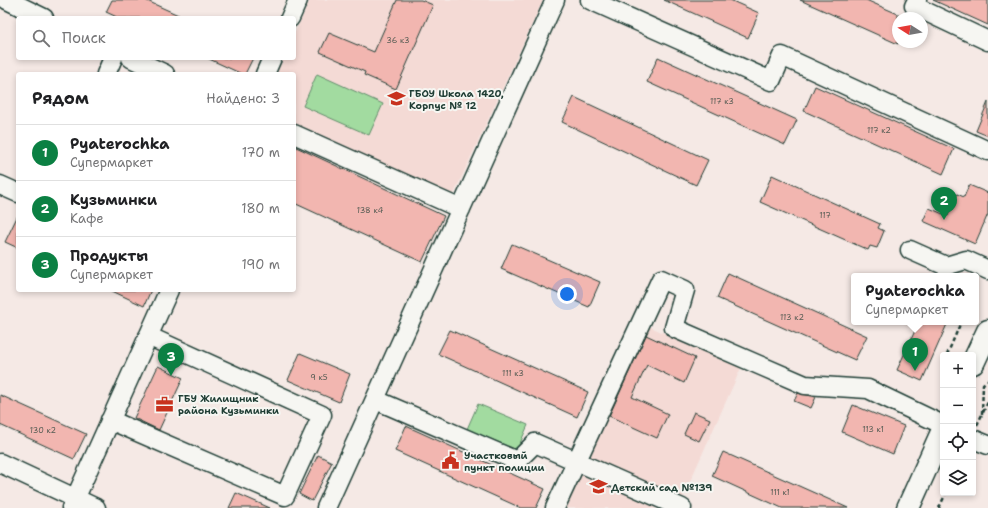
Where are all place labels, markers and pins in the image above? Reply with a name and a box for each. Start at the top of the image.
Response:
place label: ГБОУ Школа 1420, Корпус № 12 [409,87,504,112]
school or university icon: ГБОУ Школа 1420, Корпус № 12 [386,89,406,109]
pin: 2 [931,187,957,220]
pin: 1 [902,338,928,371]
pin: 3 [158,343,184,376]
place label: ГБУ Жилищник района Кузьминки [178,392,279,417]
office icon: ГБУ Жилищник района Кузьминки [155,394,175,414]
place label: Участковый пункт полиции [464,449,545,474]
public building icon: Участковый пункт полиции [441,451,461,471]
school or university icon: Детский сад №139 [588,477,608,497]
place label: Детский сад №139 [611,481,712,494]

